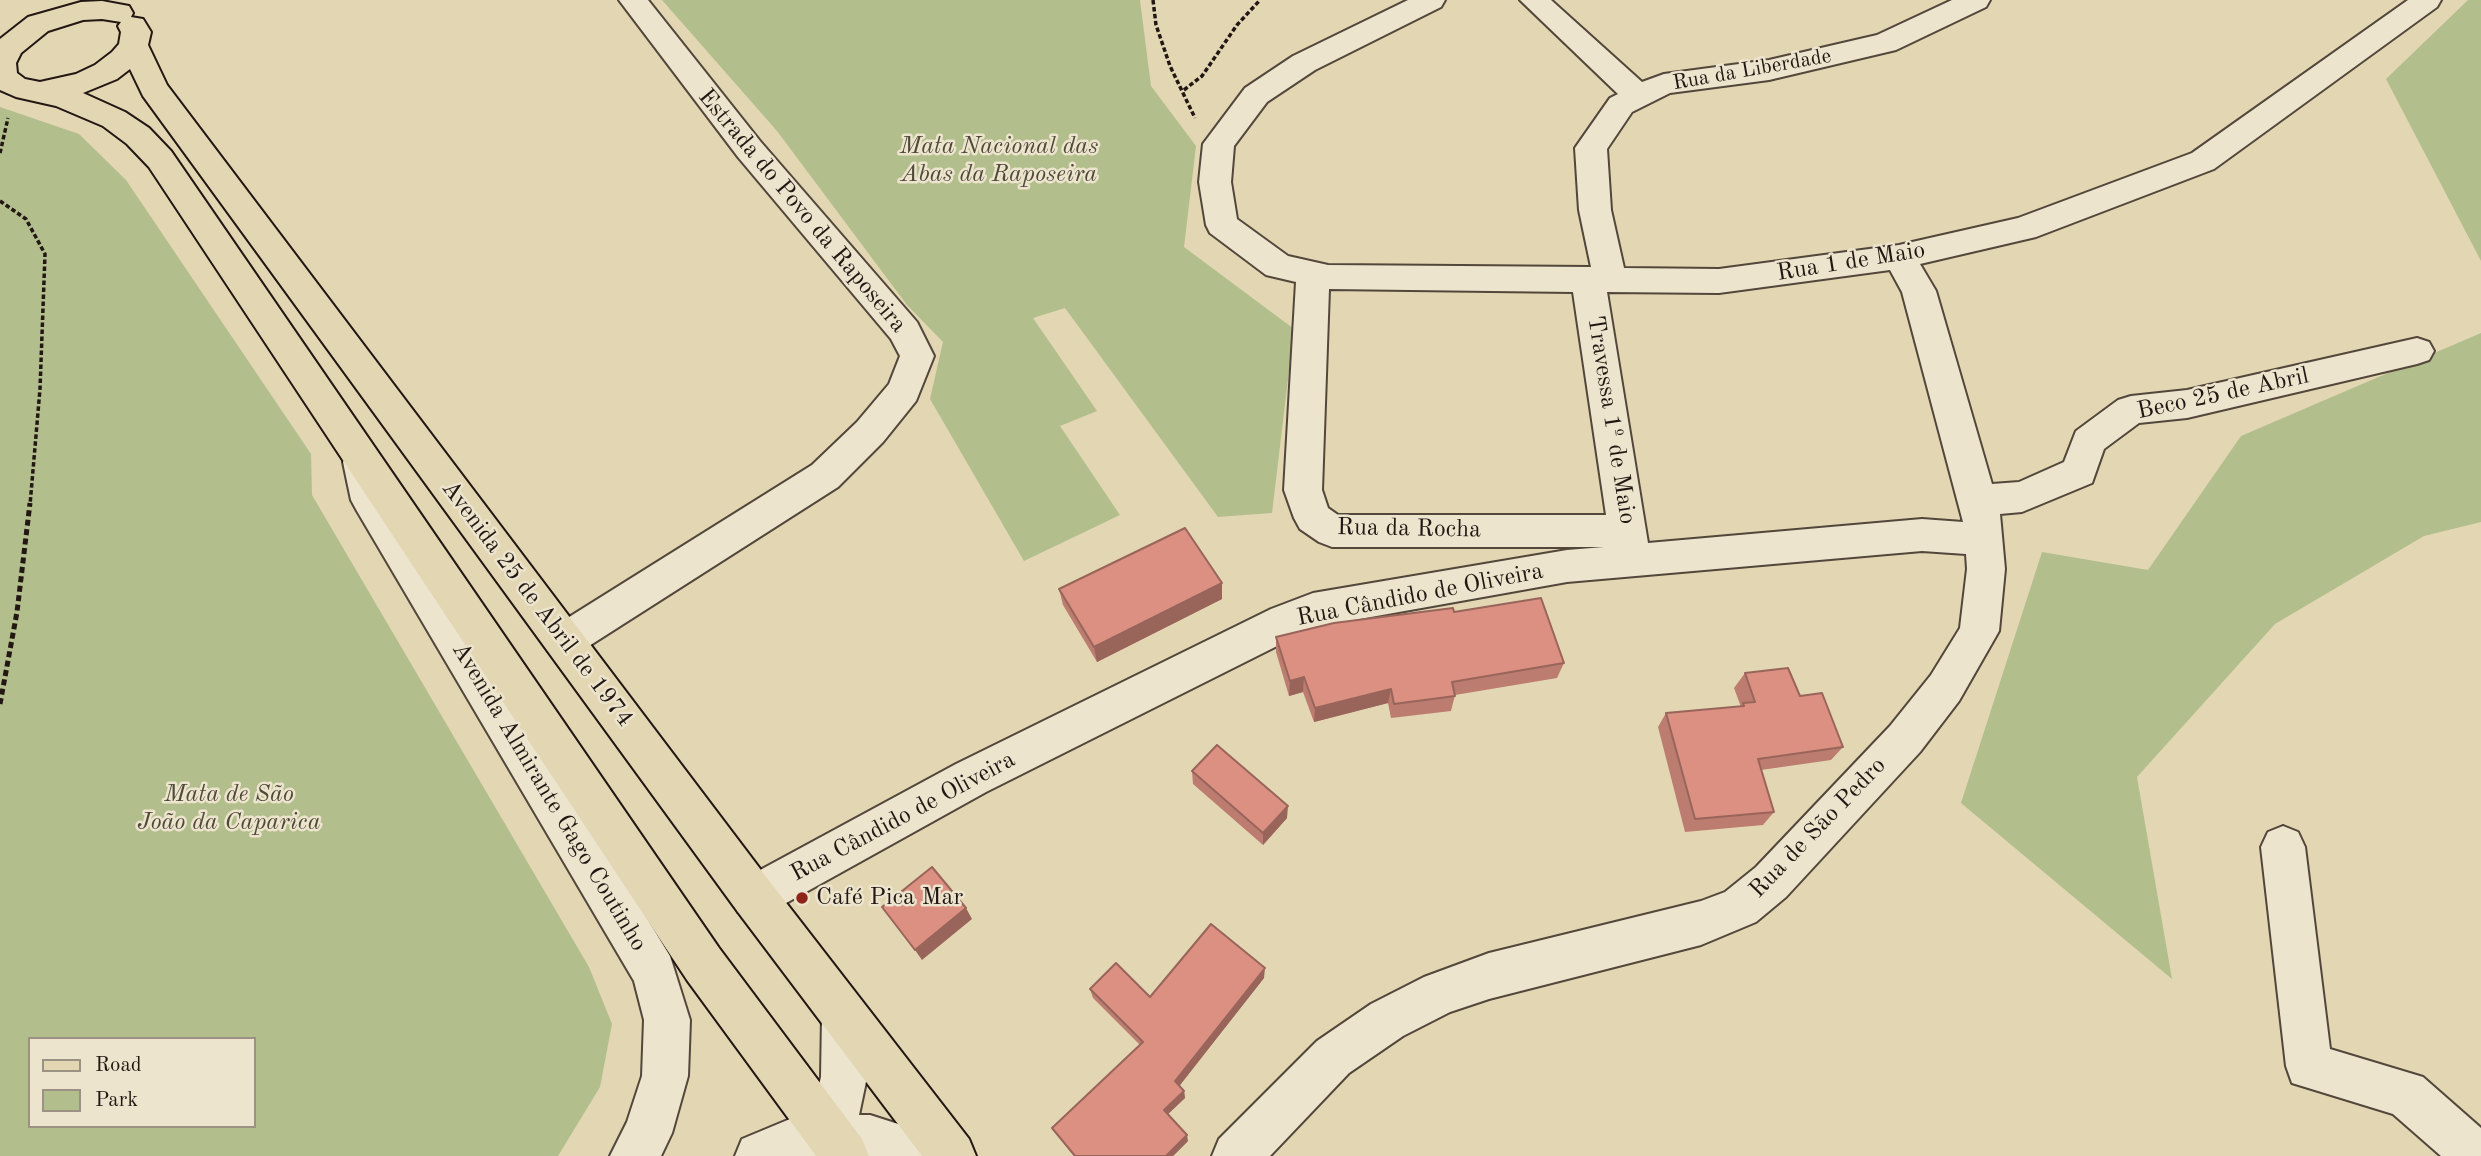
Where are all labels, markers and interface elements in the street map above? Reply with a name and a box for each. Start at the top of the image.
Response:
street label: Rua da Liberdade [1671,44,1833,96]
street label: Estrada do Povo da Raposeira [691,83,913,339]
park label: Mata Nacional das Abas da Raposeira [900,133,1098,189]
street label: Rua 1 de Maio [1775,236,1927,288]
street label: Travessa 1º de Maio [1580,314,1642,526]
street label: Beco 25 de Abril [2134,362,2312,426]
street label: Avenida 25 de Abril de 1974 [435,475,639,733]
street label: Rua da Rocha [1337,513,1481,545]
street label: Rua Cândido de Oliveira [1294,557,1546,633]
street label: Avenida Almirante Gago Coutinho [445,637,653,957]
street label: Rua Cândido de Oliveira [786,745,1020,889]
street label: Rua de São Pedro [1744,752,1892,904]
park label: Mata de São João da Caparica [137,781,321,837]
place label: Café Pica Mar [816,884,963,912]
marker: Café Pica Mar [794,890,810,906]
legend [28,1037,256,1128]
text: Road [95,1055,142,1076]
text: Park [95,1090,138,1111]

